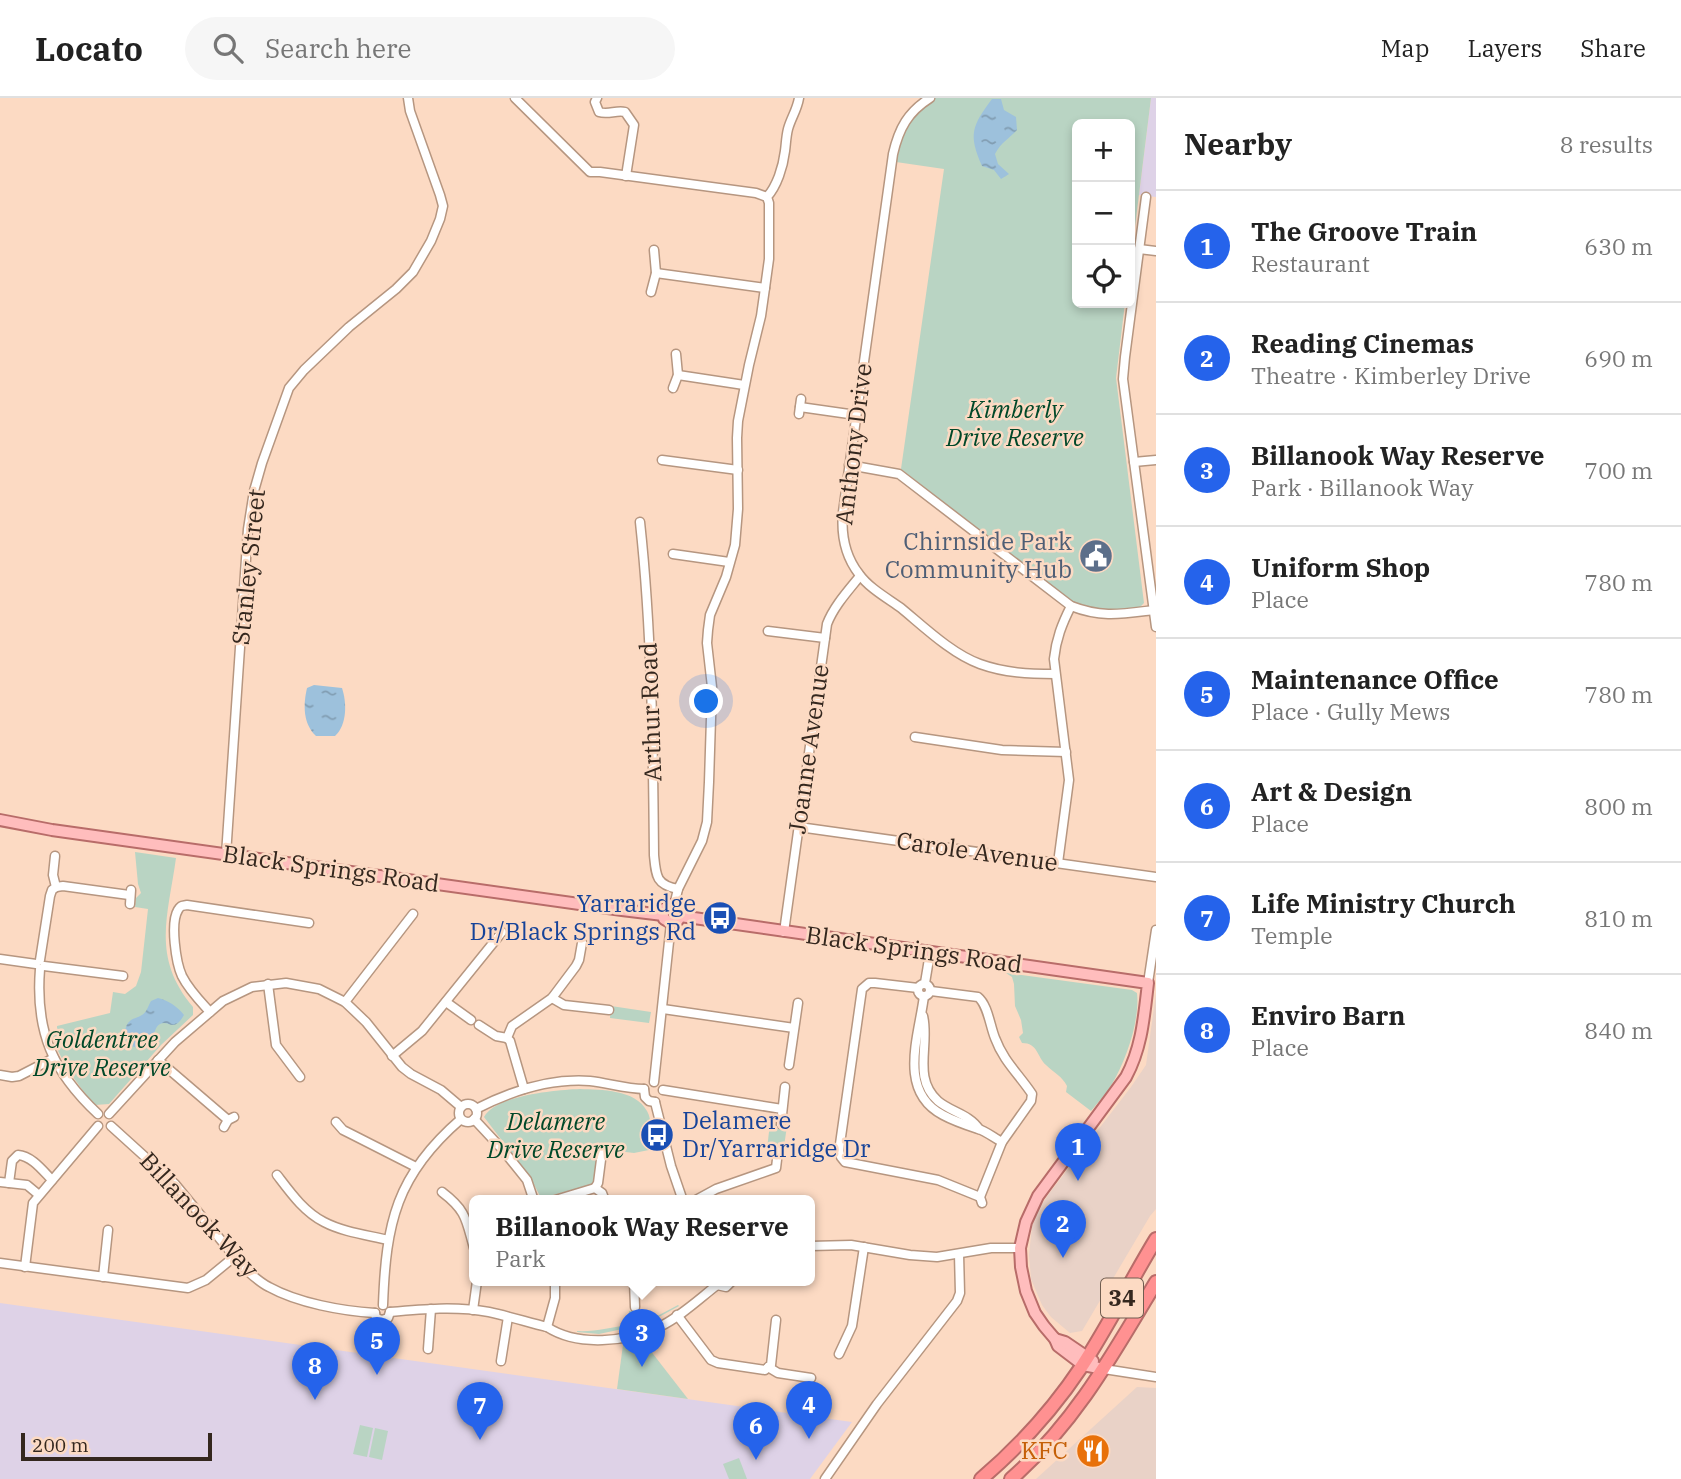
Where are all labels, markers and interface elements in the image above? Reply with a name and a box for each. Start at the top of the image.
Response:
search box [185,17,675,80]
text: Locato [35,27,143,70]
icon: search [209,29,247,67]
text: Search here [265,31,411,65]
text: Map [1381,32,1429,64]
text: Layers [1467,32,1542,64]
text: Share [1580,32,1646,64]
map controls [1072,119,1135,308]
button: + [1072,119,1135,182]
text: Nearby [1184,124,1292,163]
text: 8 results [1560,129,1653,159]
button: − [1072,182,1135,245]
text: The Groove Train [1251,214,1477,248]
text: 1 [1200,231,1214,261]
text: 630 m [1584,231,1653,261]
button: locate [1072,245,1135,308]
text: Restaurant [1251,248,1370,278]
text: Reading Cinemas [1251,326,1474,360]
text: 2 [1200,343,1214,373]
text: 690 m [1584,343,1653,373]
text: Theatre · Kimberley Drive [1251,360,1531,390]
street label: Anthony Drive [827,361,879,527]
park label: Kimberly Drive Reserve [945,393,1084,453]
text: Billanook Way Reserve [1251,438,1544,472]
text: 3 [1200,455,1214,485]
text: 700 m [1584,455,1653,485]
text: Park · Billanook Way [1251,472,1473,502]
street label: Stanley Street [224,487,272,647]
place label: Chirnside Park Community Hub [885,525,1072,585]
public building icon: Chirnside Park Community Hub [1077,537,1115,575]
text: Uniform Shop [1251,550,1430,584]
text: 4 [1200,567,1214,597]
text: 780 m [1584,567,1653,597]
text: Place [1251,584,1309,614]
street label: Arthur Road [632,642,668,782]
street label: Joanne Avenue [780,662,836,836]
text: Maintenance Office [1251,662,1499,696]
text: 5 [1200,679,1214,709]
text: 780 m [1584,679,1653,709]
your location [689,684,723,718]
text: Place · Gully Mews [1251,696,1451,726]
text: Art & Design [1251,774,1412,808]
text: 6 [1200,791,1214,821]
text: 800 m [1584,791,1653,821]
text: Place [1251,808,1309,838]
street label: Carole Avenue [894,824,1060,878]
street label: Black Springs Road [221,837,441,899]
text: Life Ministry Church [1251,886,1516,920]
place label: Yarraridge Dr/Black Springs Rd [469,887,696,947]
bus stop icon: Yarraridge Dr/Black Springs Rd [701,899,739,937]
text: 7 [1200,903,1214,933]
text: 810 m [1584,903,1653,933]
street label: Black Springs Road [804,918,1024,980]
text: Temple [1251,920,1333,950]
text: Enviro Barn [1251,998,1406,1032]
text: 8 [1200,1015,1214,1045]
text: 840 m [1584,1015,1653,1045]
park label: Goldentree Drive Reserve [32,1023,171,1083]
text: Place [1251,1032,1309,1062]
place label: Delamere Dr/Yarraridge Dr [682,1104,871,1164]
park label: Delamere Drive Reserve [486,1105,625,1165]
bus stop icon: Delamere Dr/Yarraridge Dr [638,1116,676,1154]
pin: 1 [1055,1123,1101,1181]
street label: Billanook Way [133,1145,266,1284]
popup [469,1195,815,1286]
pin: 2 [1040,1200,1086,1258]
text: Billanook Way Reserve [495,1209,789,1243]
text: Park [495,1243,546,1273]
road number: 34 [1101,1278,1143,1317]
pin: 3 [619,1309,665,1367]
pin: 5 [354,1317,400,1375]
pin: 8 [292,1342,338,1400]
pin: 4 [786,1381,832,1439]
pin: 7 [457,1382,503,1440]
pin: 6 [733,1402,779,1460]
scale bar [21,1430,212,1462]
restaurant icon: KFC [1074,1432,1112,1470]
text: 200 m [32,1433,89,1457]
place label: KFC [1021,1434,1068,1466]

